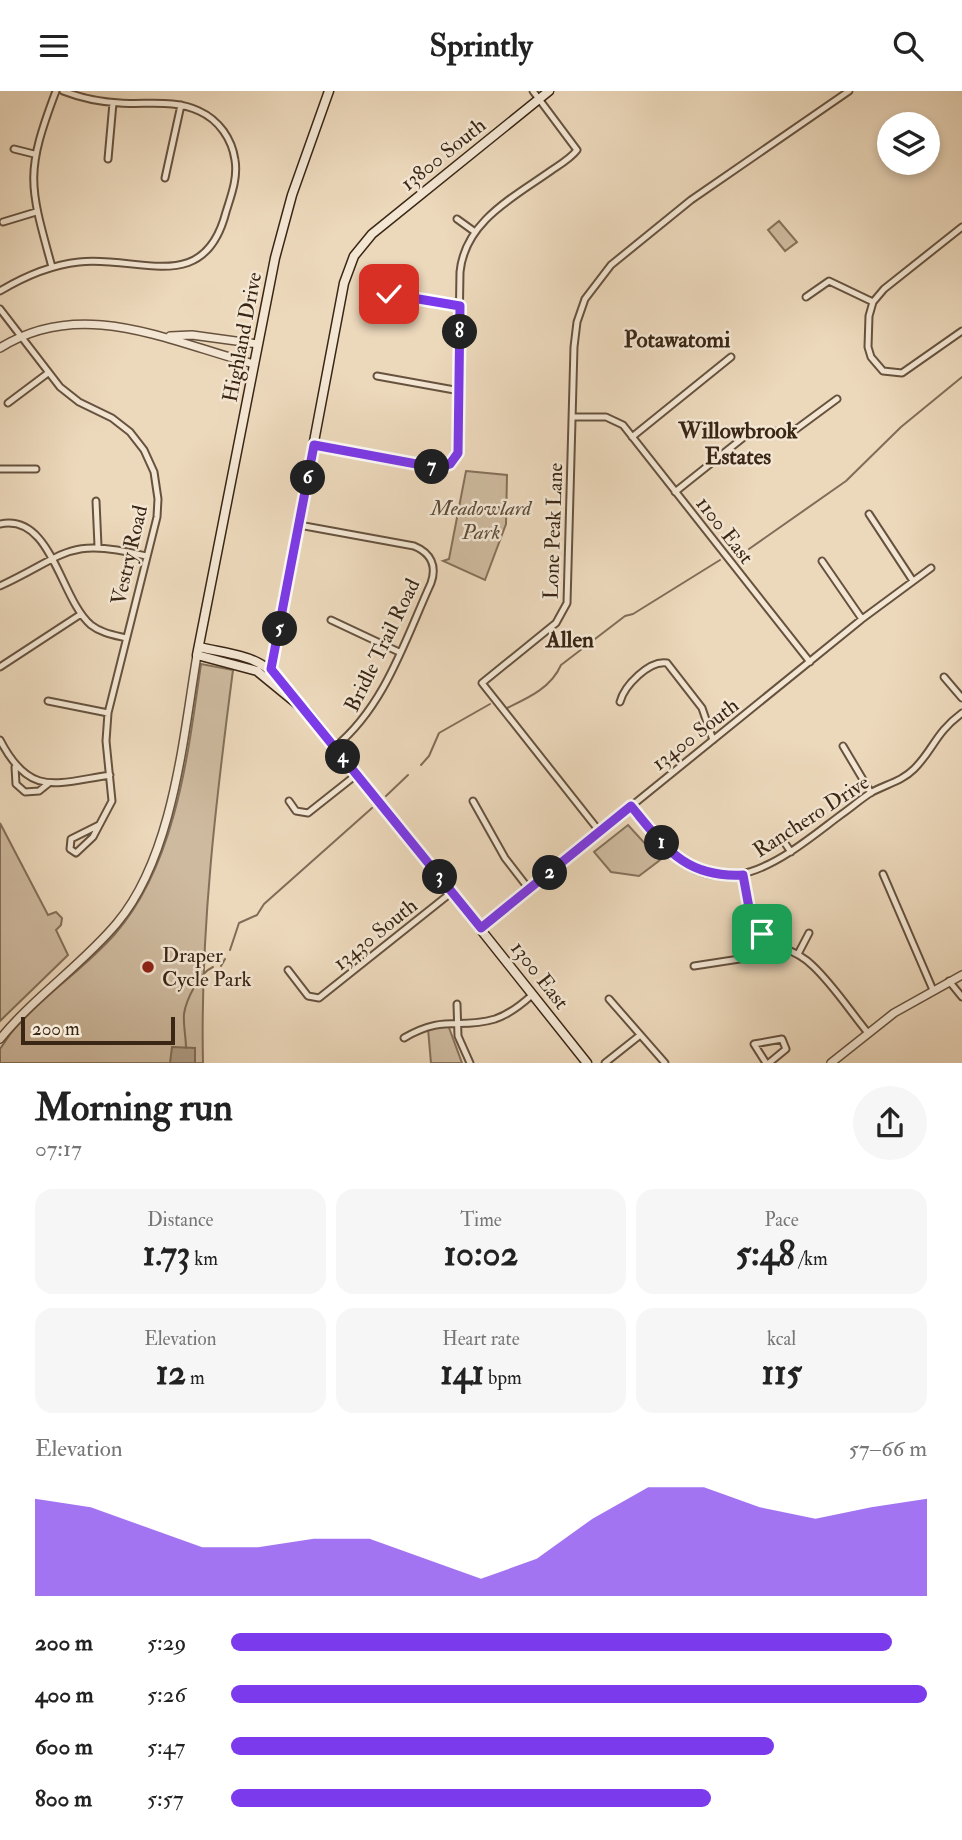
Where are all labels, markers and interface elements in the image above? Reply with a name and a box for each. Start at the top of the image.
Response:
text: Sprintly [429,26,533,66]
icon: menu [35,27,73,65]
icon: search [889,27,927,65]
street label: 13800 South [395,112,491,197]
map controls [877,112,940,175]
button: layers [877,112,940,175]
pin [359,264,419,324]
street label: Highland Drive [217,270,268,404]
icon: check [370,275,408,313]
pin: 8 [442,315,477,349]
text: 8 [455,319,464,343]
district label: Potawatomi [624,325,730,354]
district label: Willowbrook Estates [677,416,799,471]
pin: 7 [414,449,450,485]
text: 7 [427,454,436,478]
pin: 6 [290,461,326,495]
street label: Lone Peak Lane [538,462,569,600]
text: 6 [303,465,312,489]
street label: 1100 East [690,491,760,570]
park label: Meadowlard Park [429,495,532,546]
street label: Vestry Road [105,502,154,607]
street label: Bridle Trail Road [339,574,427,716]
pin: 5 [262,611,298,647]
text: 5 [275,616,284,640]
district label: Allen [545,625,594,654]
street label: 13400 South [646,692,744,777]
pin: 4 [326,739,360,775]
text: 4 [337,744,348,768]
street label: Ranchero Drive [748,769,875,864]
pin: 1 [644,825,680,861]
text: 1 [658,830,665,854]
pin: 2 [532,855,568,891]
pin: 3 [422,859,458,895]
text: 2 [545,860,554,884]
text: 3 [436,864,443,888]
street label: 13430 South [328,892,423,976]
pin [732,904,792,964]
icon: arrive [743,915,781,953]
street label: 1300 East [505,936,575,1015]
place label: Draper Cycle Park [162,942,251,993]
marker: Draper Cycle Park [140,959,156,975]
scale bar [21,1014,175,1046]
text: 200 m [32,1017,80,1041]
text: Morning run [35,1084,233,1132]
button: share [853,1086,927,1160]
text: 07:17 [35,1134,82,1163]
text: Distance [147,1208,214,1232]
text: Time [460,1208,502,1232]
text: Pace [765,1208,799,1232]
text: 1.73 [143,1232,190,1276]
text: 10:02 [444,1232,518,1276]
text: 5:48 [736,1232,795,1276]
text: km [190,1247,218,1271]
text: /km [795,1247,828,1271]
text: Elevation [144,1327,217,1351]
text: Heart rate [442,1327,520,1351]
text: kcal [767,1327,796,1351]
text: 12 [156,1351,186,1395]
text: 141 [440,1351,484,1395]
text: 115 [762,1351,802,1395]
text: m [186,1366,205,1390]
text: bpm [484,1366,522,1390]
text: Elevation [35,1434,123,1463]
text: 57–66 m [849,1434,927,1463]
text: 200 m [35,1628,93,1657]
text: 5:29 [147,1628,186,1657]
text: 400 m [35,1680,94,1709]
text: 5:26 [147,1680,186,1709]
text: 600 m [35,1732,93,1761]
text: 5:47 [147,1732,185,1761]
text: 800 m [35,1784,92,1813]
text: 5:57 [147,1784,183,1813]

